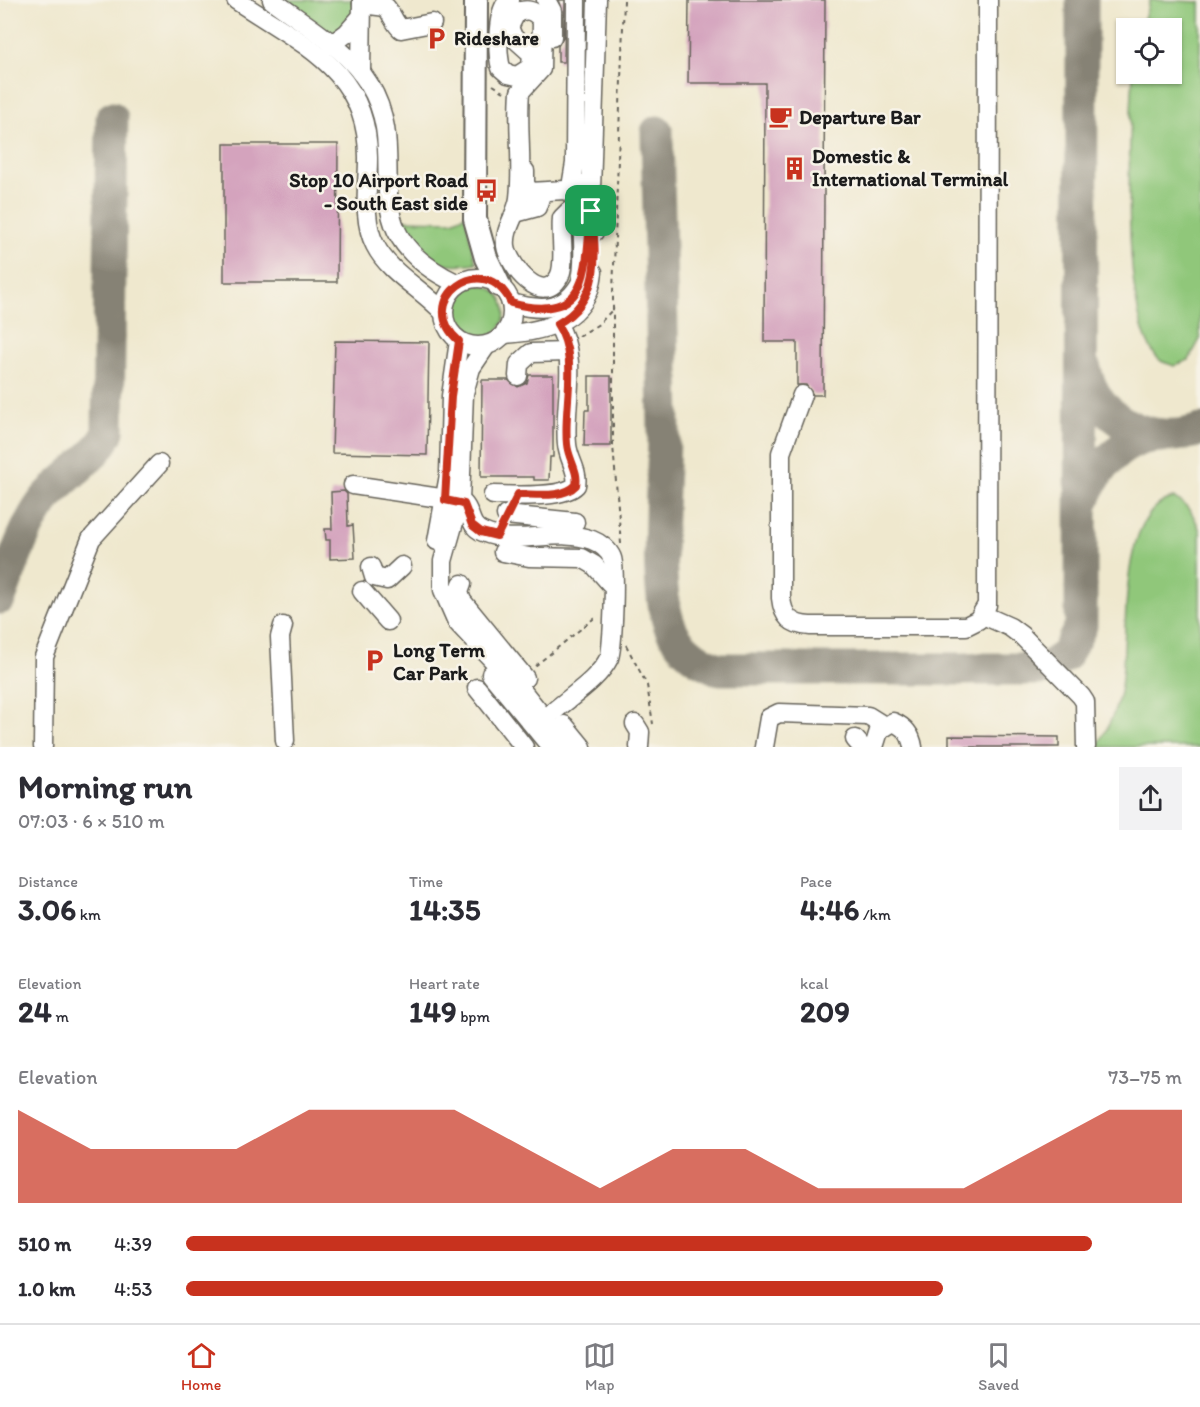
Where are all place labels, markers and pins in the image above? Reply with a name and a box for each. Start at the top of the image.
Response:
parking icon: Rideshare [423,25,449,51]
place label: Rideshare [454,26,540,50]
cafe icon: Departure Bar [768,104,794,130]
place label: Departure Bar [799,105,921,130]
place label: Domestic & International Terminal [812,144,1008,191]
building icon: Domestic & International Terminal [781,155,807,181]
place label: Stop 10 Airport Road - South East side [289,168,468,215]
bus stop icon: Stop 10 Airport Road - South East side [473,178,499,204]
pin [565,185,616,236]
place label: Long Term Car Park [393,638,485,685]
parking icon: Long Term Car Park [362,648,388,674]

